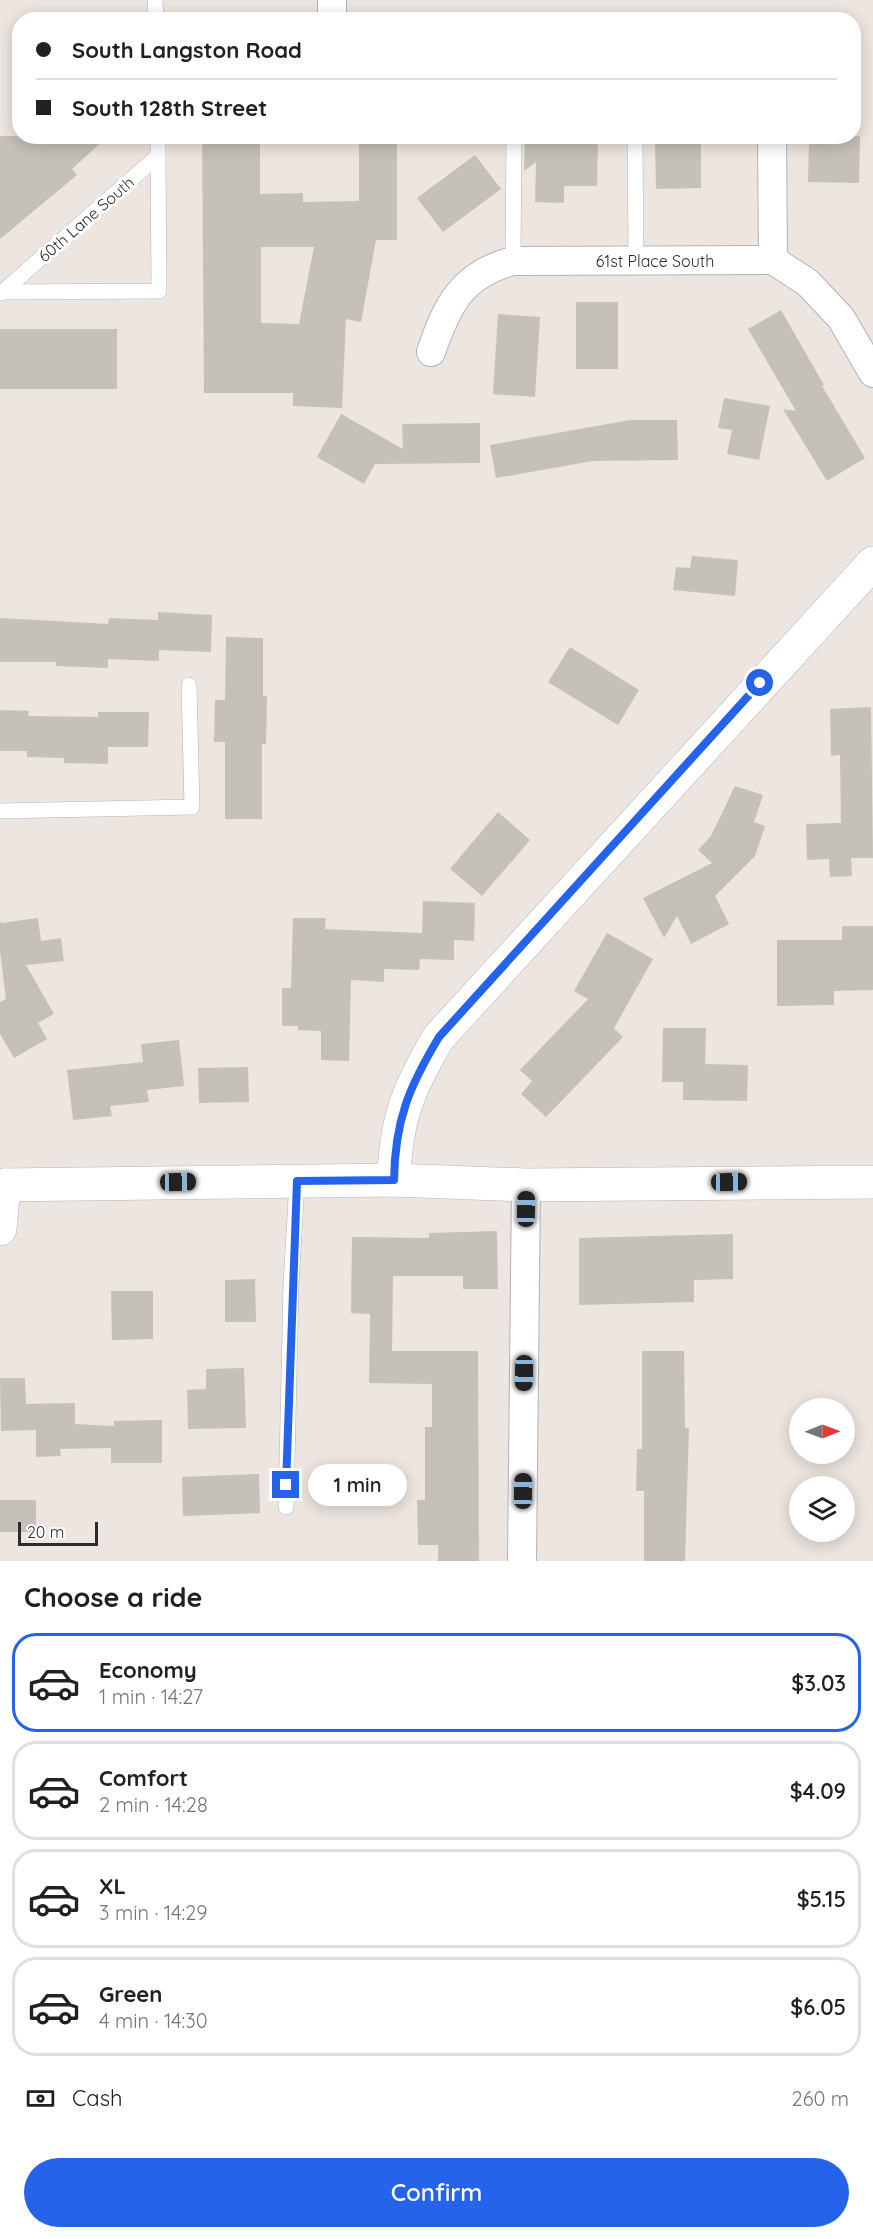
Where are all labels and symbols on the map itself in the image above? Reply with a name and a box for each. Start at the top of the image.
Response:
street label: 60th Lane South [34,172,138,266]
street label: 61st Place South [596,251,714,271]
route start [746,669,773,696]
car [160,1173,196,1191]
car [711,1173,747,1191]
car [517,1191,535,1227]
car [515,1355,533,1391]
north arrow [789,1398,855,1464]
callout: 1 min [307,1464,406,1506]
route end [272,1471,299,1498]
car [514,1473,532,1509]
scale bar [18,1519,98,1546]

